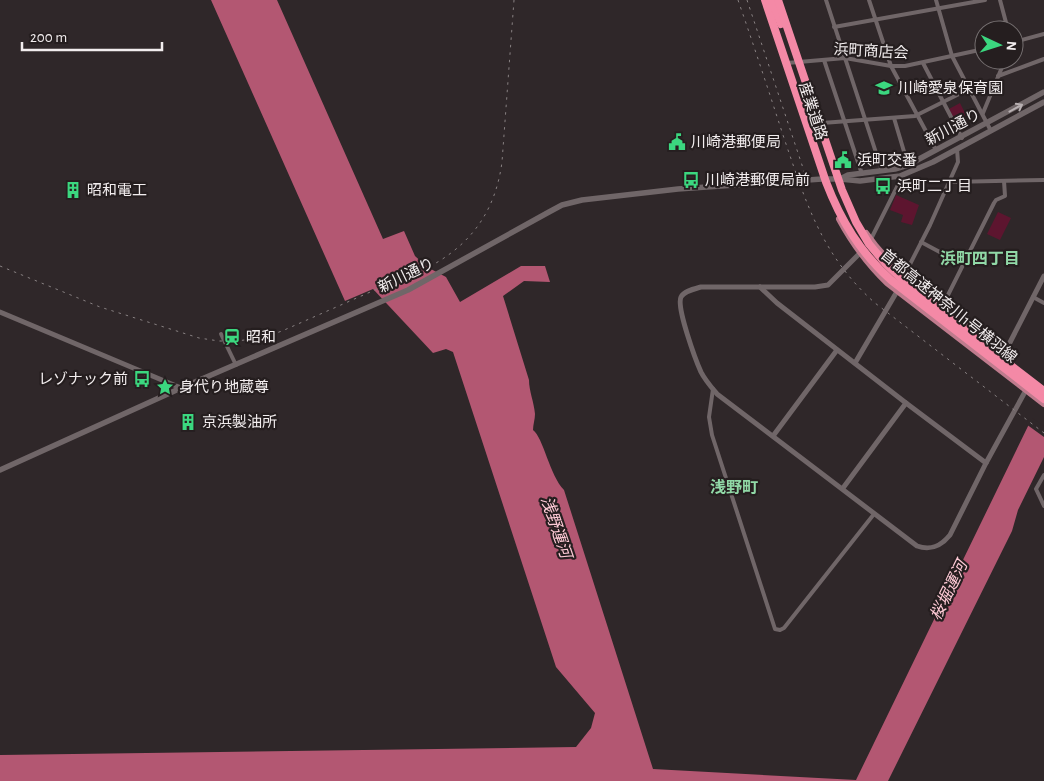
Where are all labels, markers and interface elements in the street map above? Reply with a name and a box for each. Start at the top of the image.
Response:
scale bar [22,20,162,52]
north arrow [974,20,1024,70]
text: 200 m [30,30,67,45]
text: N [1004,40,1018,51]
street label: 浜町商店会 [833,41,909,61]
school or university icon: 川崎愛泉保育園 [874,78,894,98]
street label: 産業道路 [796,80,830,142]
place label: 川崎愛泉保育園 [898,80,1003,96]
one-way arrow [1008,102,1022,112]
street label: 新川通り [923,106,983,148]
public building icon: 川崎港郵便局 [667,132,687,152]
place label: 川崎港郵便局 [691,134,781,150]
public building icon: 浜町交番 [833,150,853,170]
place label: 浜町交番 [857,152,917,168]
bus stop icon: 川崎港郵便局前 [681,170,701,190]
place label: 川崎港郵便局前 [705,172,810,188]
bus stop icon: 浜町二丁目 [873,176,893,196]
place label: 浜町二丁目 [897,178,972,194]
building icon: 昭和電工 [63,180,83,200]
place label: 昭和電工 [87,182,147,198]
street label: 首都高速神奈川1号横羽線 [878,246,1020,366]
district label: 浜町四丁目 [940,250,1020,267]
street label: 新川通り [376,255,436,295]
station icon: 昭和 [222,327,242,347]
place label: 昭和 [246,329,276,345]
bus stop icon: レゾナック前 [132,369,152,389]
place label: レゾナック前 [38,371,128,387]
place icon: 身代り地蔵尊 [155,377,175,397]
place label: 身代り地蔵尊 [179,378,269,395]
building icon: 京浜製油所 [178,412,198,432]
place label: 京浜製油所 [202,414,277,430]
district label: 浅野町 [710,478,758,496]
water label: 浅野運河 [538,494,576,563]
water label: 桜堀運河 [927,555,971,623]

